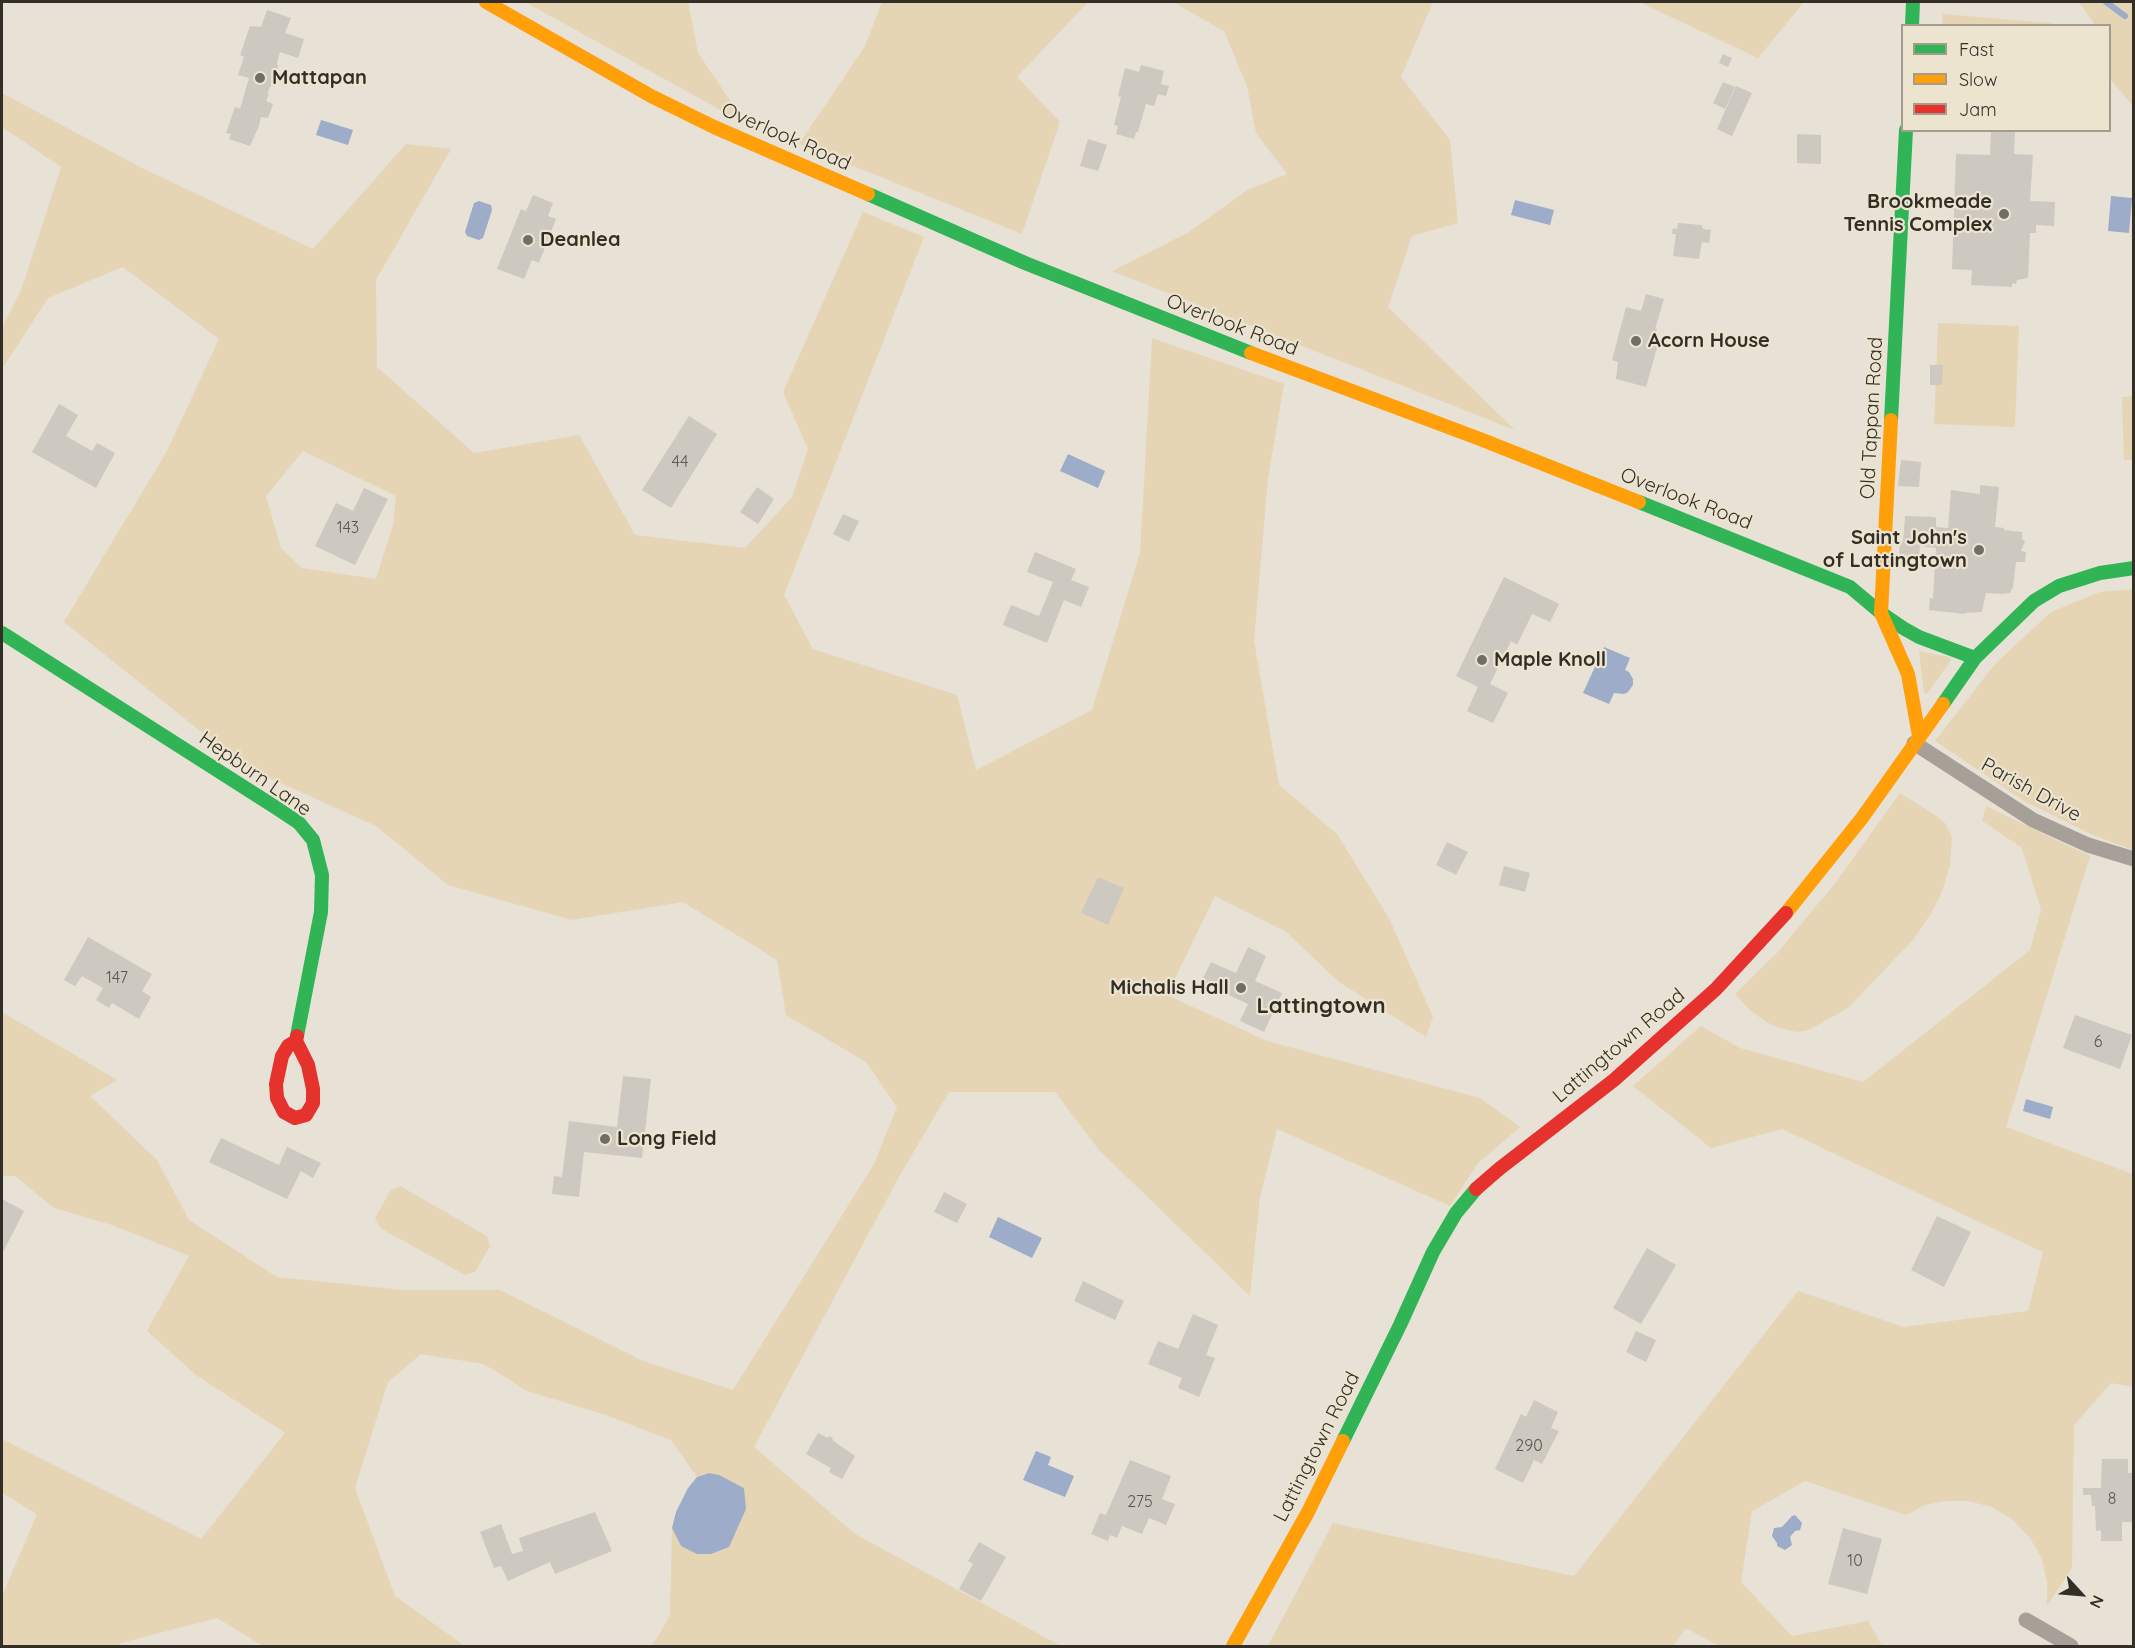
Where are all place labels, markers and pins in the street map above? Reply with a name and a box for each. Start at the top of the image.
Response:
place label: Mattapan [272,66,367,90]
marker: Mattapan [253,71,267,85]
place label: Brookmeade Tennis Complex [1844,190,1992,237]
marker: Brookmeade Tennis Complex [1997,207,2011,221]
place label: Deanlea [540,228,620,252]
marker: Deanlea [521,233,535,247]
place label: Acorn House [1648,329,1770,353]
marker: Acorn House [1629,334,1643,348]
place label: Saint John's of Lattingtown [1823,526,1967,573]
marker: Saint John's of Lattingtown [1972,543,1986,557]
place label: Maple Knoll [1494,648,1606,672]
marker: Maple Knoll [1475,653,1489,667]
place label: Michalis Hall [1110,976,1229,1000]
marker: Michalis Hall [1234,981,1248,995]
place label: Long Field [617,1127,717,1151]
marker: Long Field [598,1132,612,1146]

